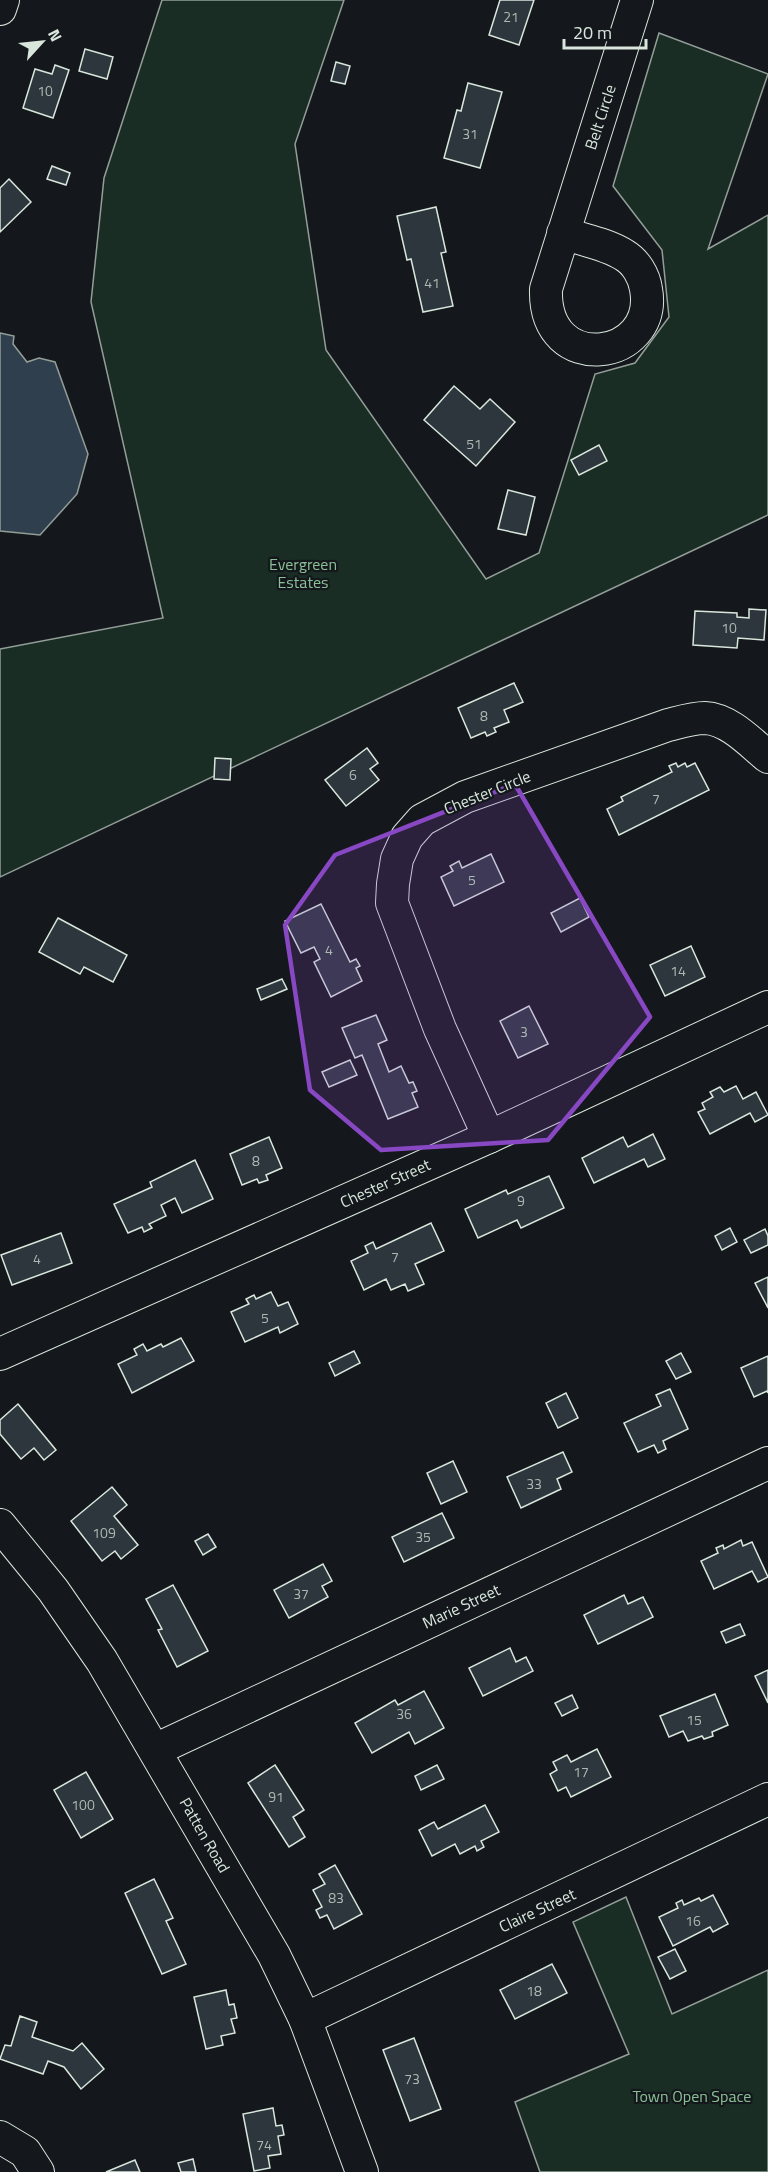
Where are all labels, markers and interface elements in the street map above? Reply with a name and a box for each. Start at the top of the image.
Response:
house number: 21 [503,6,519,27]
north arrow [12,12,72,72]
scale bar [564,12,646,50]
text: 20 m [573,19,612,46]
text: N [42,25,69,46]
house number: 10 [37,80,53,101]
street label: Belt Circle [578,81,622,153]
house number: 31 [462,123,478,144]
house number: 41 [424,272,440,293]
house number: 51 [466,433,482,454]
park label: Evergreen Estates [269,552,337,594]
house number: 10 [721,617,737,638]
house number: 8 [480,705,488,726]
house number: 6 [349,764,357,785]
street label: Chester Circle [440,764,534,820]
house number: 7 [652,788,660,809]
house number: 5 [468,869,476,890]
house number: 4 [325,939,333,960]
house number: 14 [670,960,686,981]
house number: 3 [520,1021,528,1042]
house number: 8 [252,1150,260,1171]
street label: Chester Street [336,1152,434,1214]
house number: 9 [517,1190,525,1211]
house number: 7 [391,1246,399,1267]
house number: 4 [33,1248,41,1269]
house number: 5 [261,1307,269,1328]
house number: 33 [526,1473,542,1494]
house number: 109 [92,1522,116,1543]
house number: 35 [415,1526,431,1547]
street label: Marie Street [418,1577,504,1634]
house number: 37 [293,1583,309,1604]
house number: 36 [396,1703,412,1724]
house number: 15 [686,1709,702,1730]
house number: 17 [573,1761,589,1782]
house number: 91 [268,1786,284,1807]
street label: Patten Road [174,1793,236,1877]
house number: 100 [71,1794,95,1815]
street label: Claire Street [495,1882,580,1938]
house number: 83 [328,1887,344,1908]
house number: 16 [685,1910,701,1931]
house number: 18 [526,1980,542,2001]
house number: 73 [404,2068,420,2089]
park label: Town Open Space [633,2084,751,2108]
house number: 74 [256,2134,272,2155]

